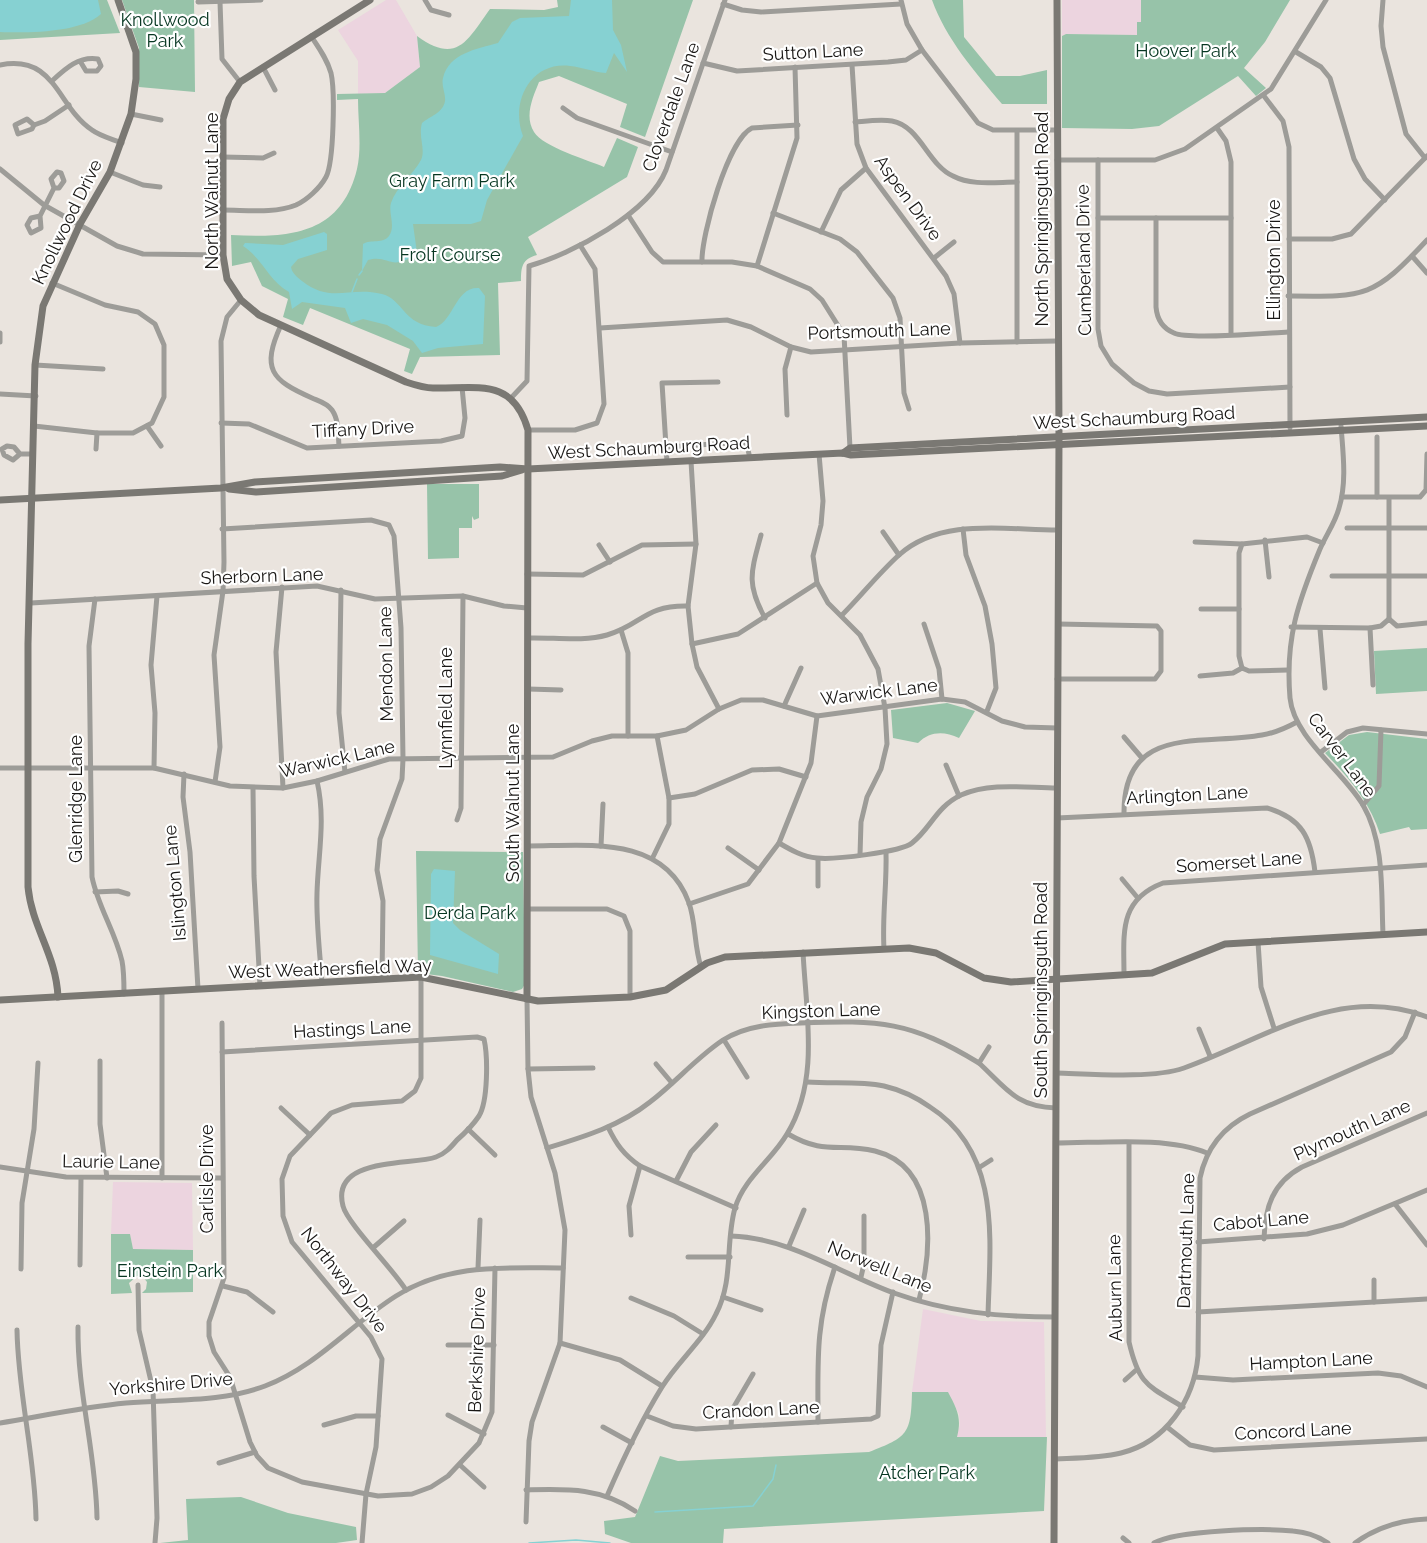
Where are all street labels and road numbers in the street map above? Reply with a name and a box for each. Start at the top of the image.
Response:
street label: Sutton Lane [762,38,864,65]
street label: Cloverdale Lane [637,39,704,174]
street label: North Walnut Lane [201,112,222,270]
street label: North Springinsguth Road [1031,112,1052,327]
street label: Aspen Drive [870,151,947,245]
street label: Knollwood Drive [27,155,106,288]
street label: Cumberland Drive [1072,184,1095,336]
street label: Ellington Drive [1263,199,1284,320]
street label: Portsmouth Lane [807,317,951,343]
street label: West Schaumburg Road [1032,402,1236,433]
street label: Tiffany Drive [311,415,415,442]
street label: West Schaumburg Road [547,432,751,463]
street label: Sherborn Lane [200,563,324,588]
street label: Mendon Lane [374,606,397,722]
street label: Lynnfield Lane [435,647,456,769]
street label: Warwick Lane [819,674,939,709]
street label: Carver Lane [1304,708,1381,801]
street label: South Walnut Lane [502,723,523,882]
street label: Glenridge Lane [65,735,86,863]
street label: Warwick Lane [277,735,397,782]
street label: Arlington Lane [1126,781,1249,808]
street label: Islington Lane [159,824,190,942]
street label: Somerset Lane [1175,847,1303,876]
street label: South Springinsguth Road [1030,882,1051,1098]
street label: West Weathersfield Way [228,954,432,983]
street label: Kingston Lane [761,998,881,1023]
street label: Hastings Lane [293,1015,412,1042]
street label: Plymouth Lane [1290,1094,1414,1165]
street label: Carlisle Drive [196,1124,217,1234]
street label: Laurie Lane [62,1150,160,1173]
street label: Dartmouth Lane [1173,1173,1198,1309]
street label: Cabot Lane [1212,1206,1310,1235]
street label: Northway Drive [297,1223,392,1337]
street label: Auburn Lane [1103,1234,1126,1342]
street label: Norwell Lane [825,1236,936,1297]
street label: Berkshire Drive [464,1286,489,1413]
street label: Hampton Lane [1249,1347,1374,1374]
street label: Yorkshire Drive [108,1368,234,1399]
street label: Crandon Lane [702,1396,821,1423]
street label: Concord Lane [1234,1417,1353,1444]

